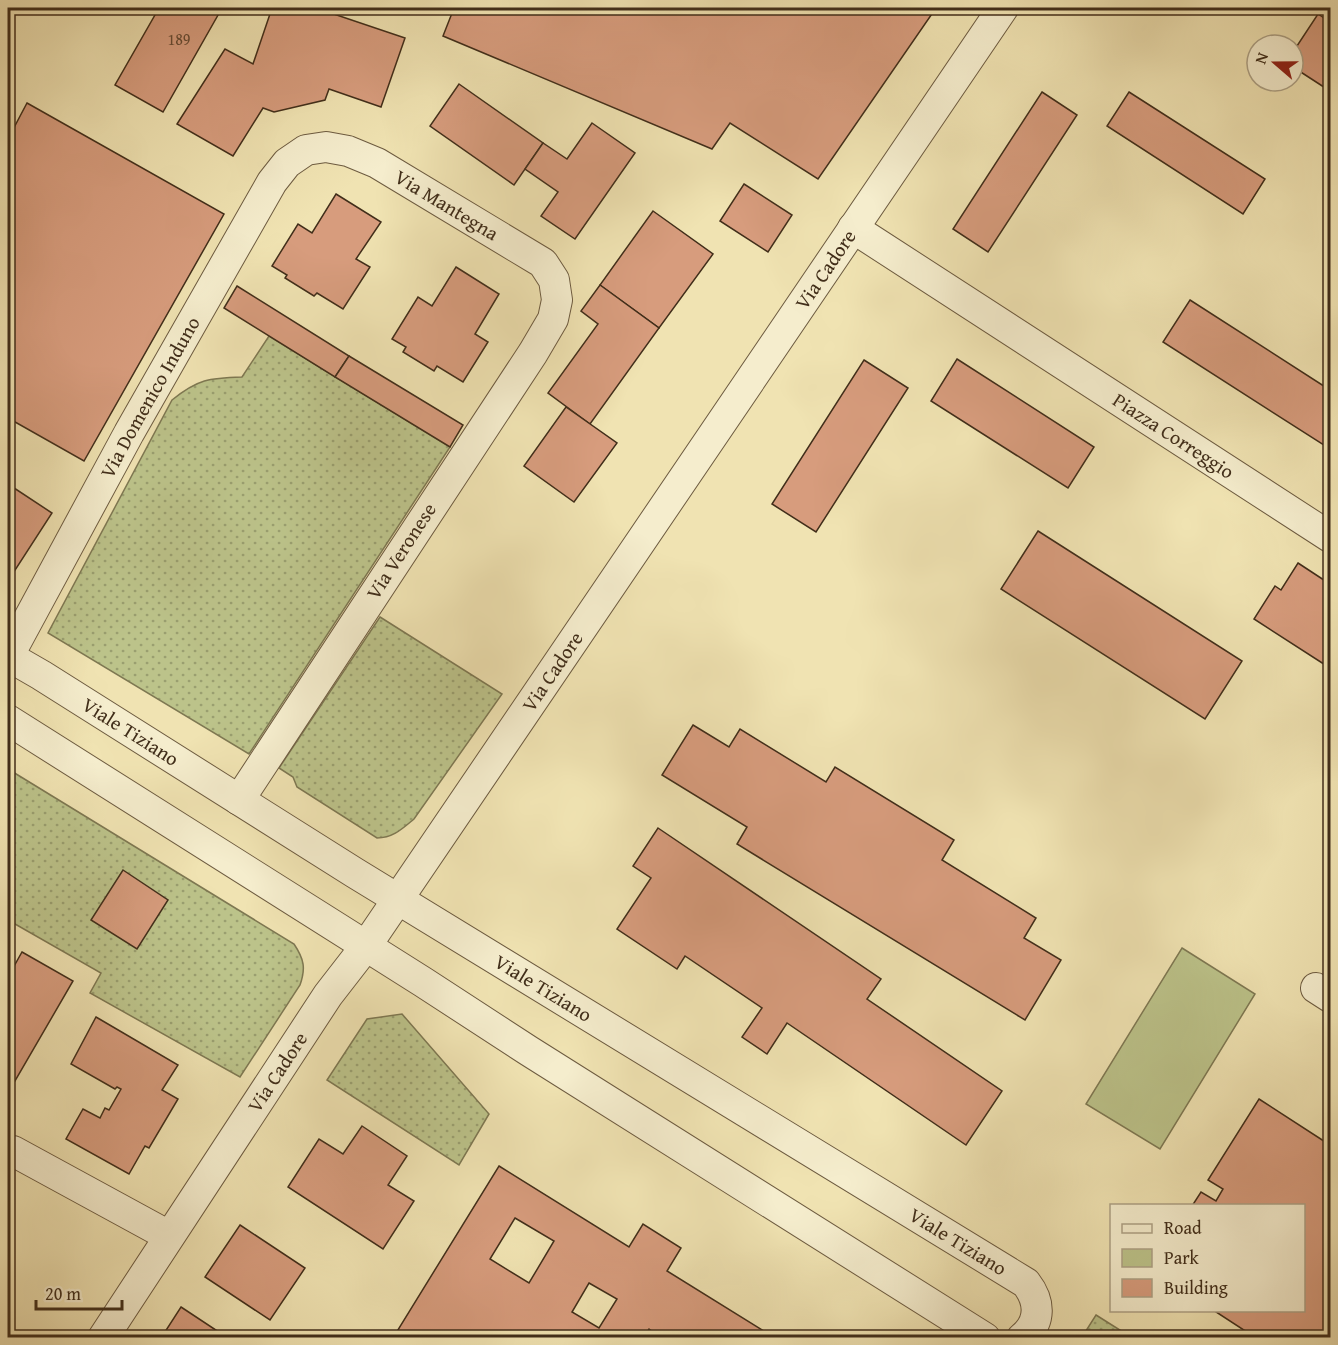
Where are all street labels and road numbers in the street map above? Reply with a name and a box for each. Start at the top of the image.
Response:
street label: Via Mantegna [389,162,505,247]
street label: Via Cadore [787,223,863,315]
street label: Via Domenico Induno [92,311,207,483]
street label: Piazza Correggio [1107,385,1240,485]
street label: Via Veronese [358,497,443,605]
street label: Via Cadore [514,625,590,717]
street label: Viale Tiziano [77,690,185,773]
street label: Viale Tiziano [489,947,598,1029]
street label: Via Cadore [240,1026,314,1118]
street label: Viale Tiziano [904,1200,1013,1282]

